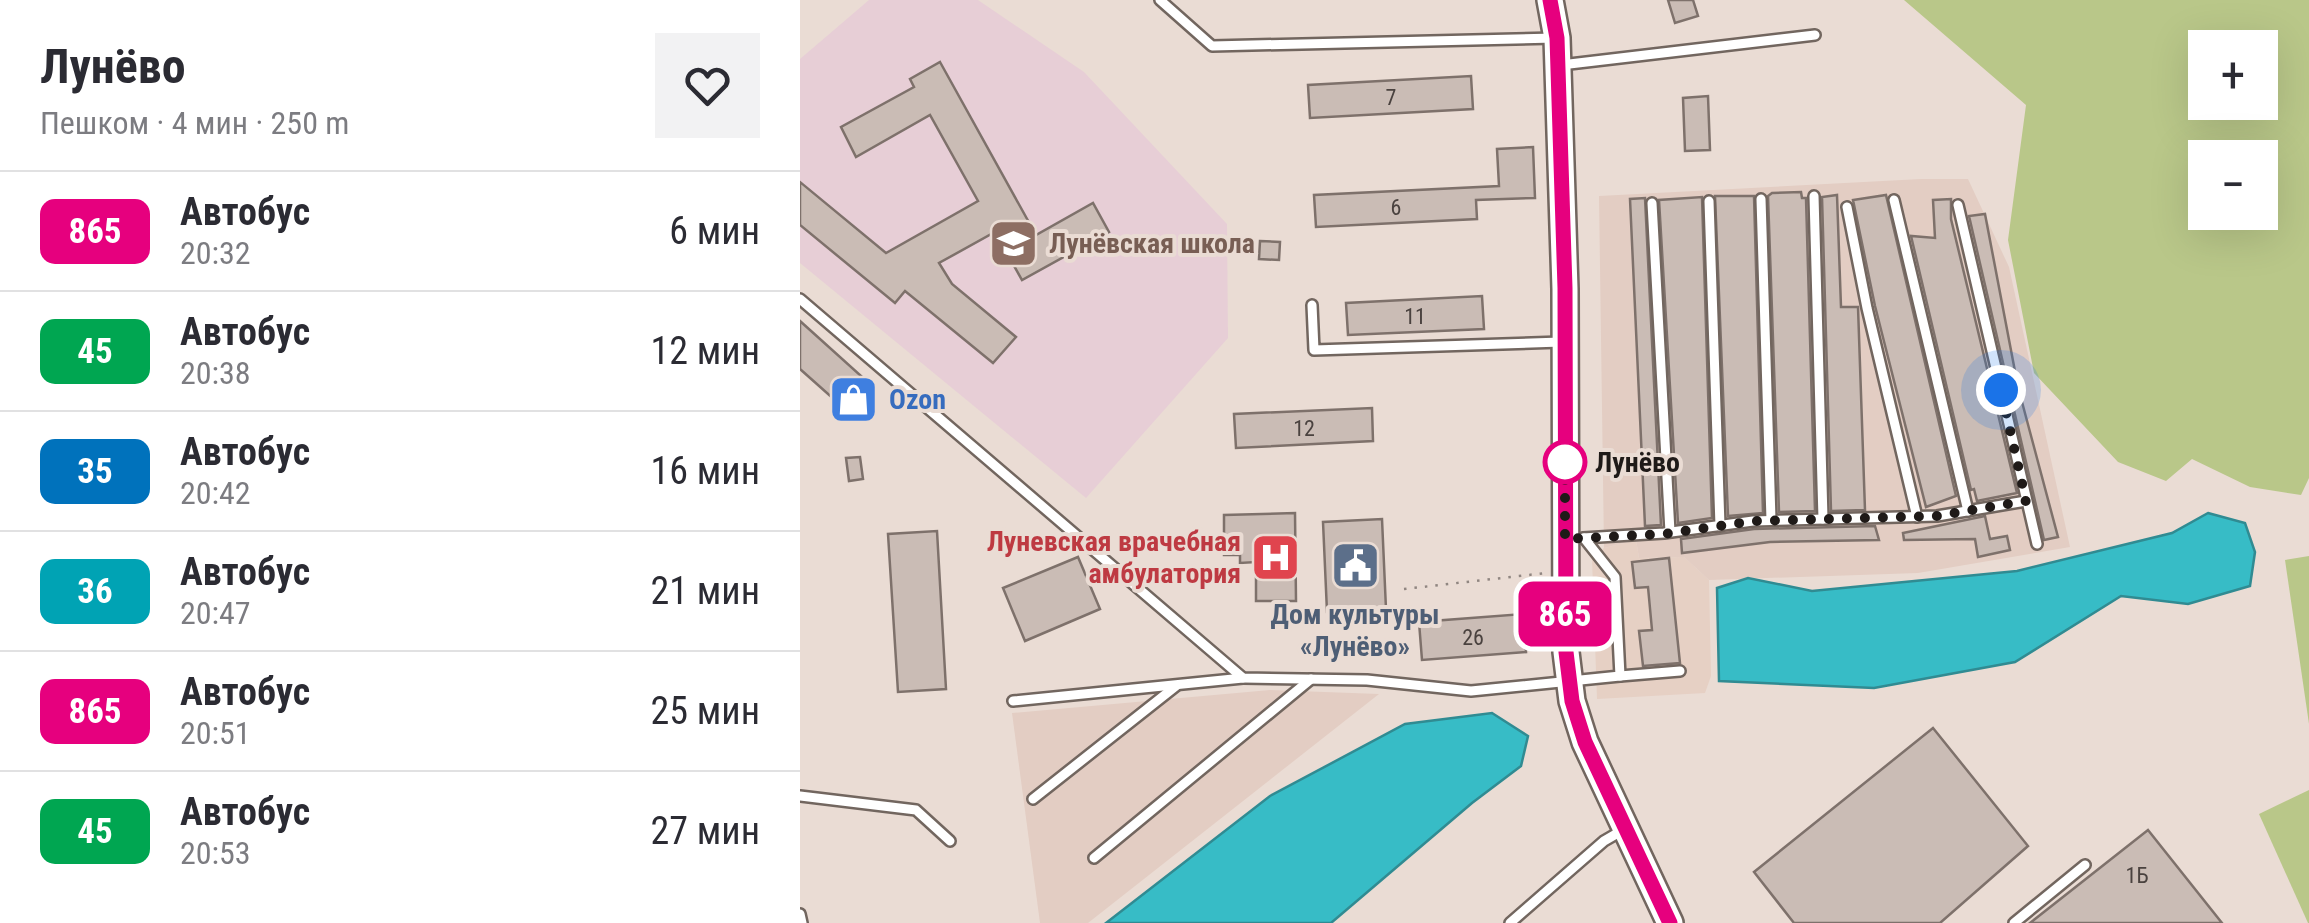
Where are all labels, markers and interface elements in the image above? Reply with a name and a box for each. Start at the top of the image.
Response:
map controls [2188,30,2278,230]
button: + [2188,30,2278,120]
button: heart [655,33,760,138]
text: Лунёво [40,38,186,95]
house number: 7 [1386,85,1396,110]
text: Пешком · 4 мин · 250 m [40,104,349,142]
button: − [2188,140,2278,230]
text: Автобус [180,190,310,234]
house number: 6 [1391,195,1401,220]
text: 6 мин [669,209,760,253]
text: 865 [68,211,122,252]
school or university icon: Лунёвская школа [988,217,1040,269]
place label: Лунёвская школа [1049,227,1255,260]
text: 20:32 [180,234,251,272]
house number: 11 [1404,304,1426,329]
text: Автобус [180,310,310,354]
text: 12 мин [651,329,760,373]
text: 45 [77,331,113,372]
text: 20:38 [180,354,251,392]
your location [1976,365,2026,415]
shop icon: Ozon [828,373,880,425]
place label: Ozon [889,383,946,416]
house number: 12 [1293,416,1315,441]
text: Автобус [180,430,310,474]
marker: Лунёво [1544,441,1586,483]
place label: Лунёво [1595,446,1680,479]
text: 16 мин [651,449,760,493]
text: 35 [77,451,113,492]
text: 20:42 [180,474,251,512]
place label: Луневская врачебная амбулатория [987,525,1241,590]
hospital icon: Луневская врачебная амбулатория [1250,531,1302,583]
public building icon: Дом культуры «Лунёво» [1329,540,1381,592]
text: Автобус [180,550,310,594]
text: 21 мин [651,569,760,613]
text: 36 [77,571,113,612]
line badge: 865 [1508,582,1622,646]
text: 20:47 [180,594,251,632]
text: 865 [1538,594,1592,635]
place label: Дом культуры «Лунёво» [1271,598,1439,663]
house number: 26 [1462,625,1484,650]
text: Автобус [180,670,310,714]
text: 25 мин [651,689,760,733]
text: 865 [68,691,122,732]
text: 20:51 [180,714,251,752]
text: Автобус [180,790,310,834]
text: 27 мин [651,809,760,853]
text: 45 [77,811,113,852]
text: 20:53 [180,834,251,872]
house number: 1Б [2126,863,2148,888]

